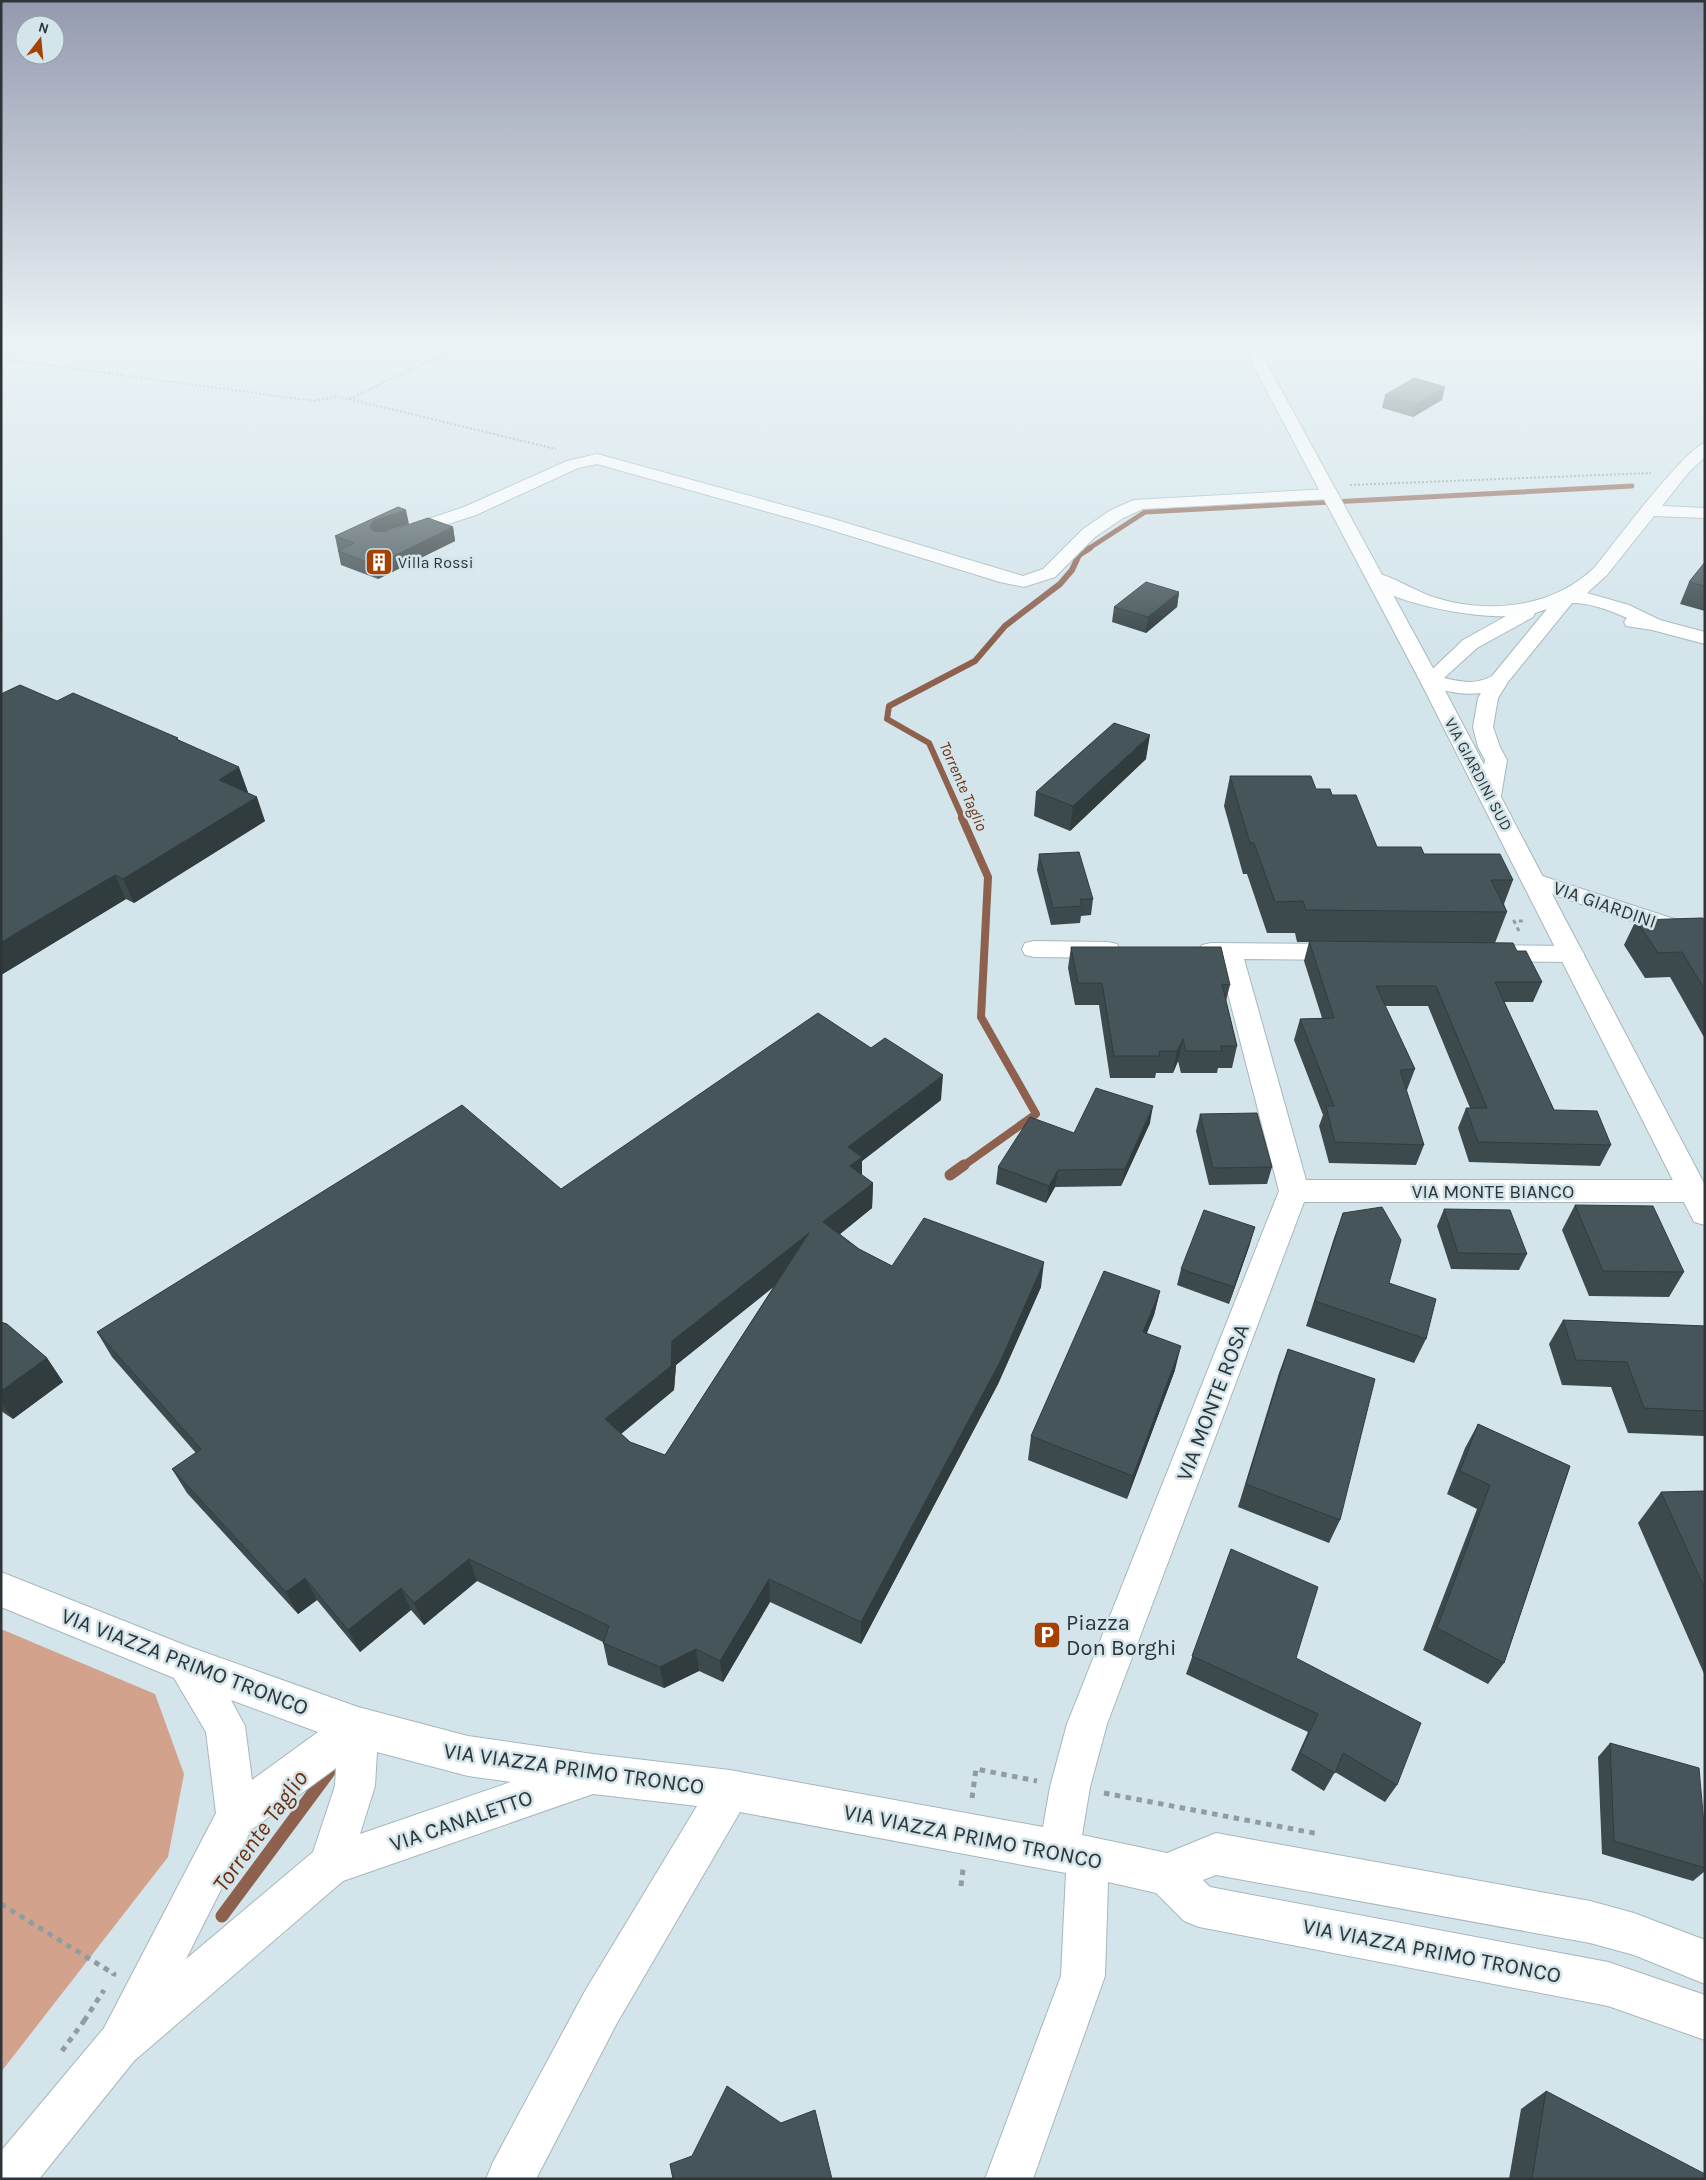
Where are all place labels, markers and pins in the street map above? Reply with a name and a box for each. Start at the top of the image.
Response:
building icon: Villa Rossi [364,547,394,577]
place label: Villa Rossi [398,553,473,572]
place label: Piazza Don Borghi [1066,1610,1177,1661]
parking icon: Piazza Don Borghi [1032,1620,1062,1650]

